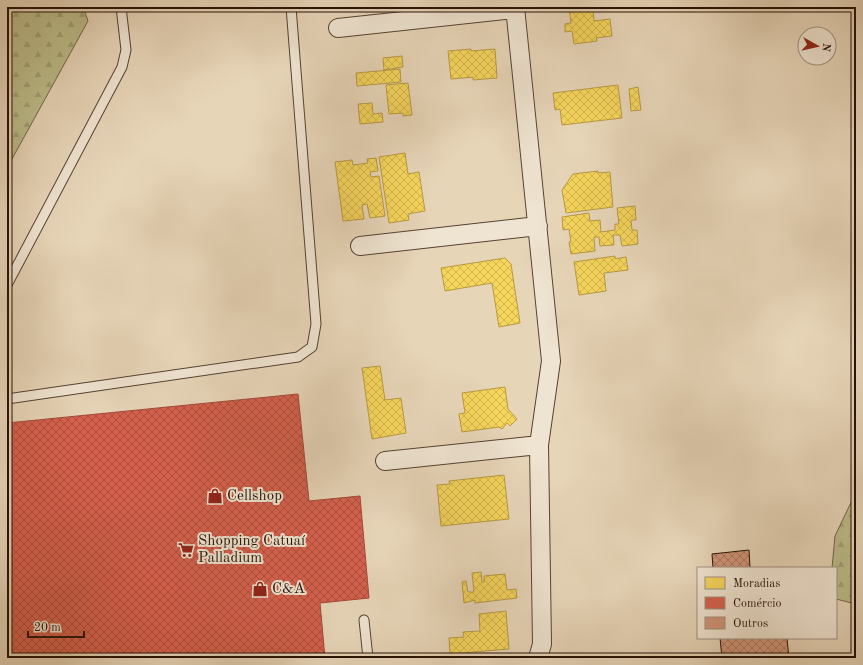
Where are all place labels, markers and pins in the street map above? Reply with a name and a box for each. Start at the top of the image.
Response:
shop icon: Cellshop [206,487,224,505]
place label: Cellshop [227,489,282,504]
place label: Shopping Catuaí Palladium [198,534,306,566]
supermarket icon: Shopping Catuaí Palladium [177,541,195,559]
shop icon: C&A [251,580,269,598]
place label: C&A [272,582,306,597]

